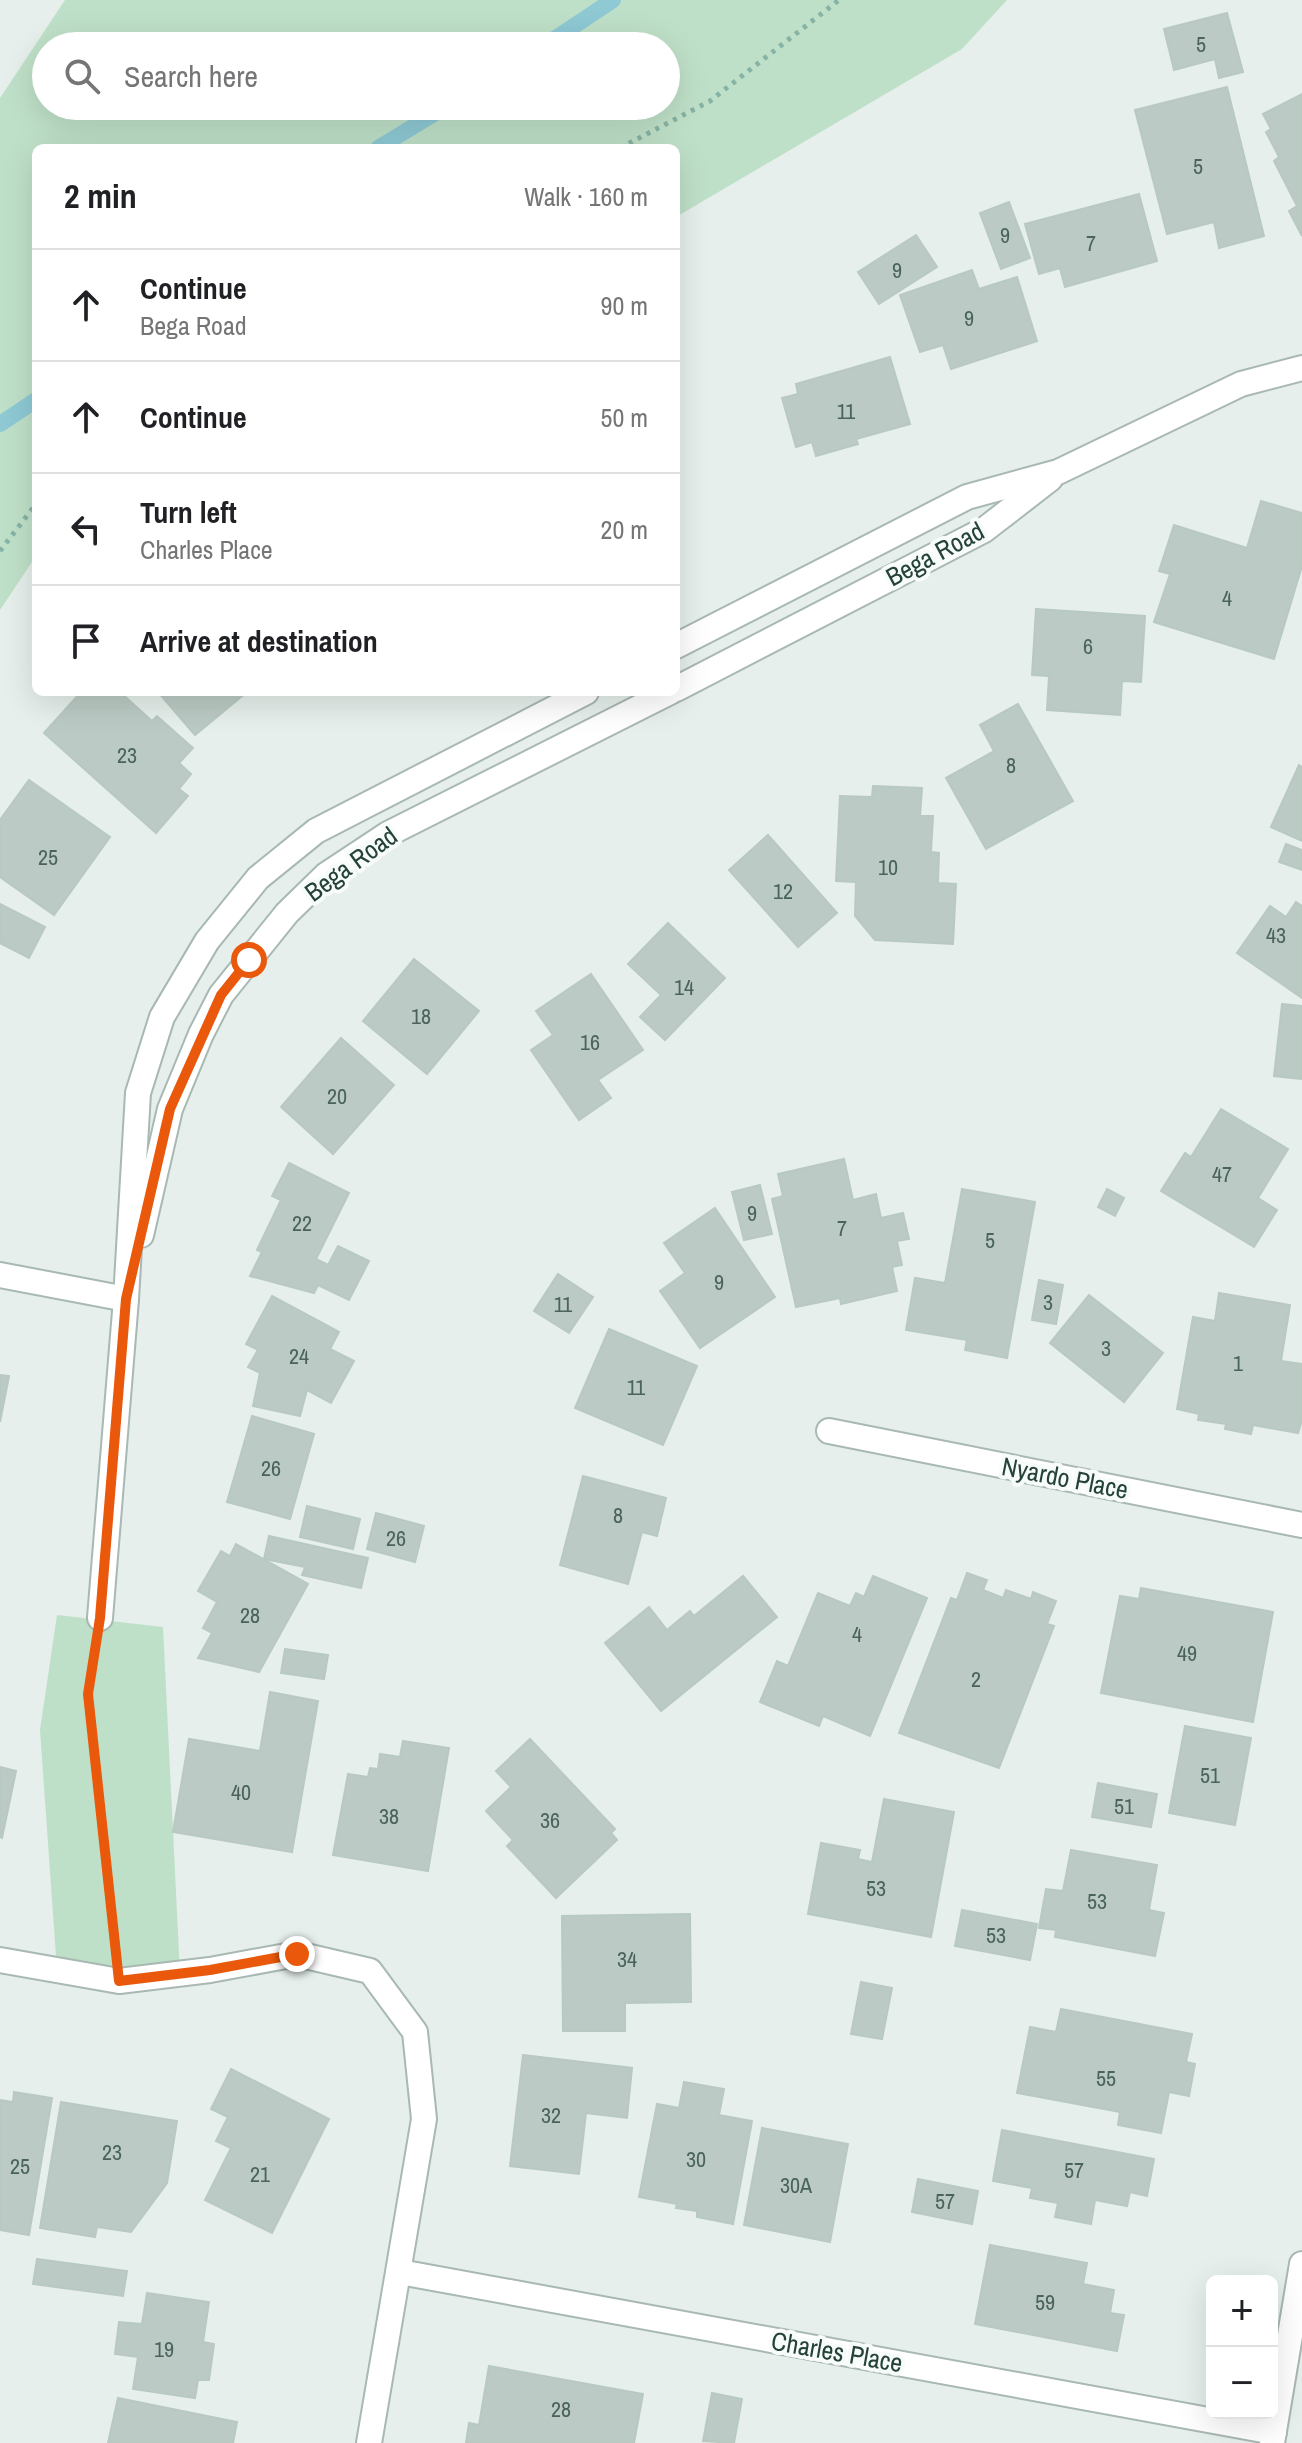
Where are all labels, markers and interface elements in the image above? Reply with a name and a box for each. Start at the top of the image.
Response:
house number: 5 [1196,29,1206,59]
search box [32,32,680,120]
icon: search [60,54,104,98]
text: Search here [124,56,258,96]
house number: 5 [1193,151,1203,181]
text: 2 min [64,173,137,219]
text: Walk · 160 m [524,179,648,214]
house number: 9 [1000,220,1010,250]
house number: 7 [1086,228,1096,258]
house number: 9 [892,255,902,285]
text: Continue [140,268,247,308]
icon: ahead [64,283,108,327]
text: 90 m [601,288,648,323]
house number: 9 [964,303,974,333]
text: Bega Road [140,308,247,343]
icon: ahead [64,395,108,439]
house number: 11 [837,396,855,426]
text: Continue [140,397,247,437]
text: 50 m [601,400,648,435]
text: Turn left [140,492,237,532]
icon: left [64,507,108,551]
text: 20 m [601,512,648,547]
street label: Bega Road [879,513,990,594]
text: Charles Place [140,532,273,567]
house number: 4 [1222,583,1232,613]
icon: arrive [64,619,108,663]
text: Arrive at destination [140,621,378,661]
house number: 6 [1083,631,1093,661]
house number: 23 [117,740,137,770]
house number: 8 [1006,750,1016,780]
street label: Bega Road [297,818,404,909]
house number: 25 [38,842,58,872]
house number: 10 [878,852,898,882]
house number: 12 [773,876,793,906]
house number: 43 [1266,920,1286,950]
route start [231,942,267,978]
house number: 14 [674,972,694,1002]
house number: 18 [411,1001,431,1031]
house number: 16 [580,1027,600,1057]
house number: 20 [327,1081,347,1111]
house number: 47 [1212,1159,1232,1189]
house number: 9 [747,1198,757,1228]
house number: 22 [292,1208,312,1238]
house number: 7 [837,1213,847,1243]
house number: 5 [985,1225,995,1255]
house number: 9 [714,1267,724,1297]
house number: 3 [1043,1287,1053,1317]
house number: 11 [554,1289,572,1319]
house number: 3 [1101,1333,1111,1363]
house number: 24 [289,1341,309,1371]
house number: 1 [1233,1348,1243,1378]
house number: 11 [627,1372,645,1402]
street label: Nyardo Place [999,1448,1131,1507]
house number: 26 [261,1453,281,1483]
house number: 8 [613,1500,623,1530]
house number: 26 [386,1523,406,1553]
house number: 28 [240,1600,260,1630]
house number: 4 [852,1619,862,1649]
house number: 49 [1177,1638,1197,1668]
house number: 2 [971,1664,981,1694]
house number: 51 [1200,1760,1220,1790]
house number: 40 [231,1777,251,1807]
house number: 51 [1114,1791,1134,1821]
house number: 38 [379,1801,399,1831]
house number: 36 [540,1805,560,1835]
house number: 53 [866,1873,886,1903]
house number: 53 [1087,1886,1107,1916]
house number: 53 [986,1920,1006,1950]
route end [279,1936,315,1972]
house number: 34 [617,1944,637,1974]
house number: 55 [1096,2063,1116,2093]
house number: 32 [541,2100,561,2130]
house number: 23 [102,2137,122,2167]
house number: 30 [686,2144,706,2174]
house number: 25 [10,2151,30,2181]
house number: 57 [1064,2155,1084,2185]
house number: 21 [250,2159,270,2189]
house number: 30A [780,2170,813,2200]
house number: 57 [935,2186,955,2216]
map controls [1206,2275,1278,2419]
button: + [1206,2275,1278,2347]
house number: 59 [1035,2287,1055,2317]
street label: Charles Place [769,2323,905,2380]
house number: 19 [154,2334,174,2364]
button: − [1206,2347,1278,2419]
house number: 28 [551,2394,571,2424]

